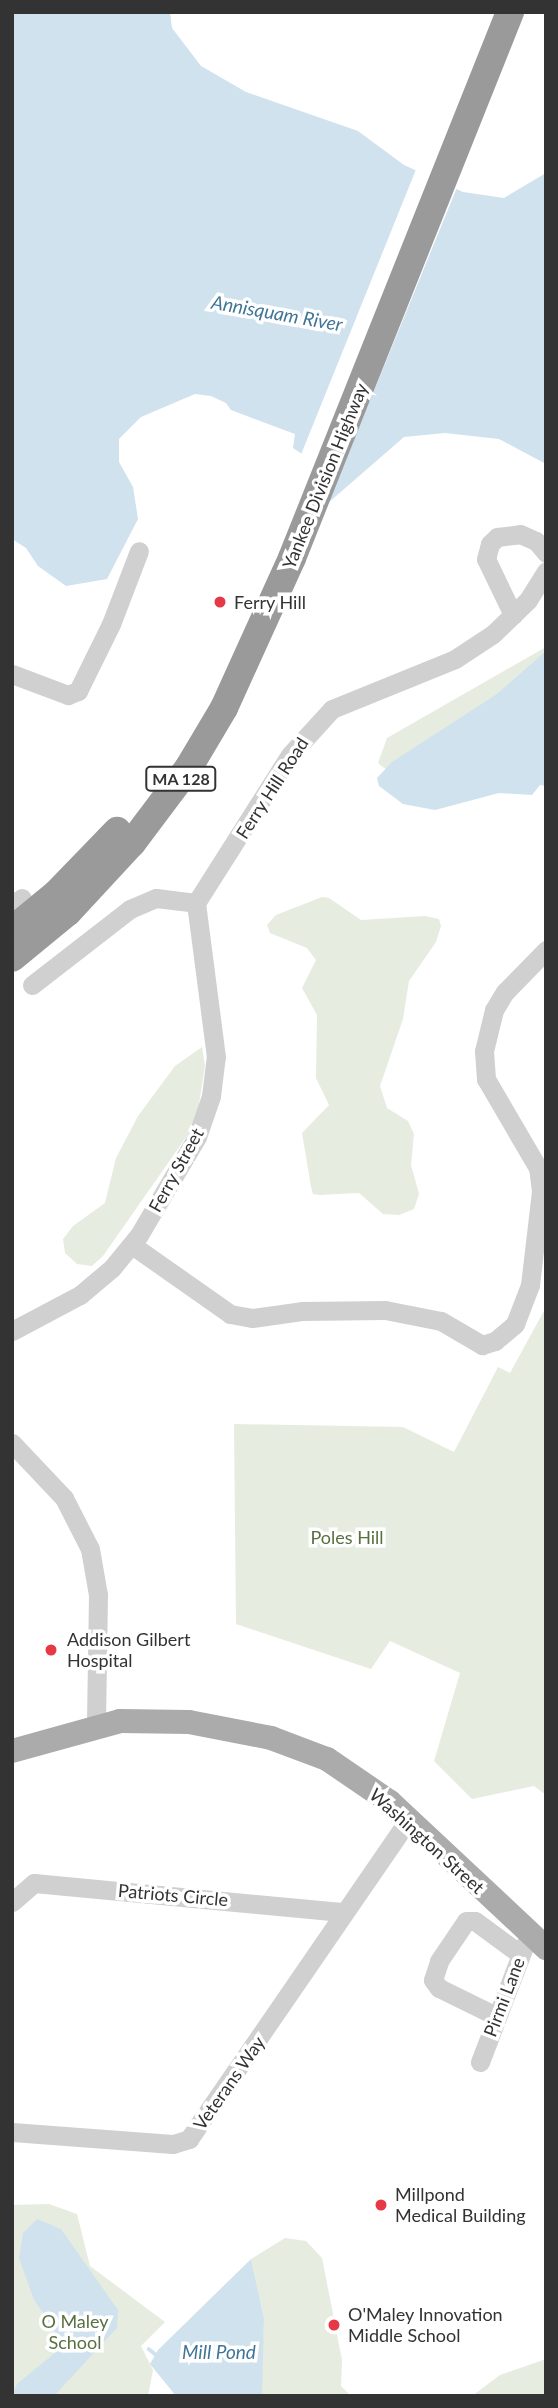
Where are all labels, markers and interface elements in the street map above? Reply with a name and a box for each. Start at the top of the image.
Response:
water label: Annisquam River [210,290,344,336]
street label: Yankee Division Highway [278,380,372,572]
place label: Ferry Hill [234,591,306,613]
marker: Ferry Hill [212,594,228,610]
street label: Ferry Hill Road [231,733,313,843]
road number: MA 128 [144,766,218,792]
street label: Ferry Street [144,1124,208,1216]
park label: Poles Hill [310,1526,384,1548]
place label: Addison Gilbert Hospital [67,1629,190,1672]
marker: Addison Gilbert Hospital [41,1640,61,1660]
street label: Washington Street [365,1784,489,1898]
street label: Patriots Circle [117,1879,229,1911]
street label: Pirmi Lane [479,1954,529,2040]
street label: Veterans Way [189,2032,269,2134]
place label: Millpond Medical Building [395,2184,526,2226]
marker: Millpond Medical Building [373,2197,389,2213]
place label: O'Maley Innovation Middle School [348,2304,503,2346]
park label: O Maley School [41,2311,109,2354]
marker: O'Maley Innovation Middle School [326,2317,342,2333]
water label: Mill Pond [182,2341,256,2363]

